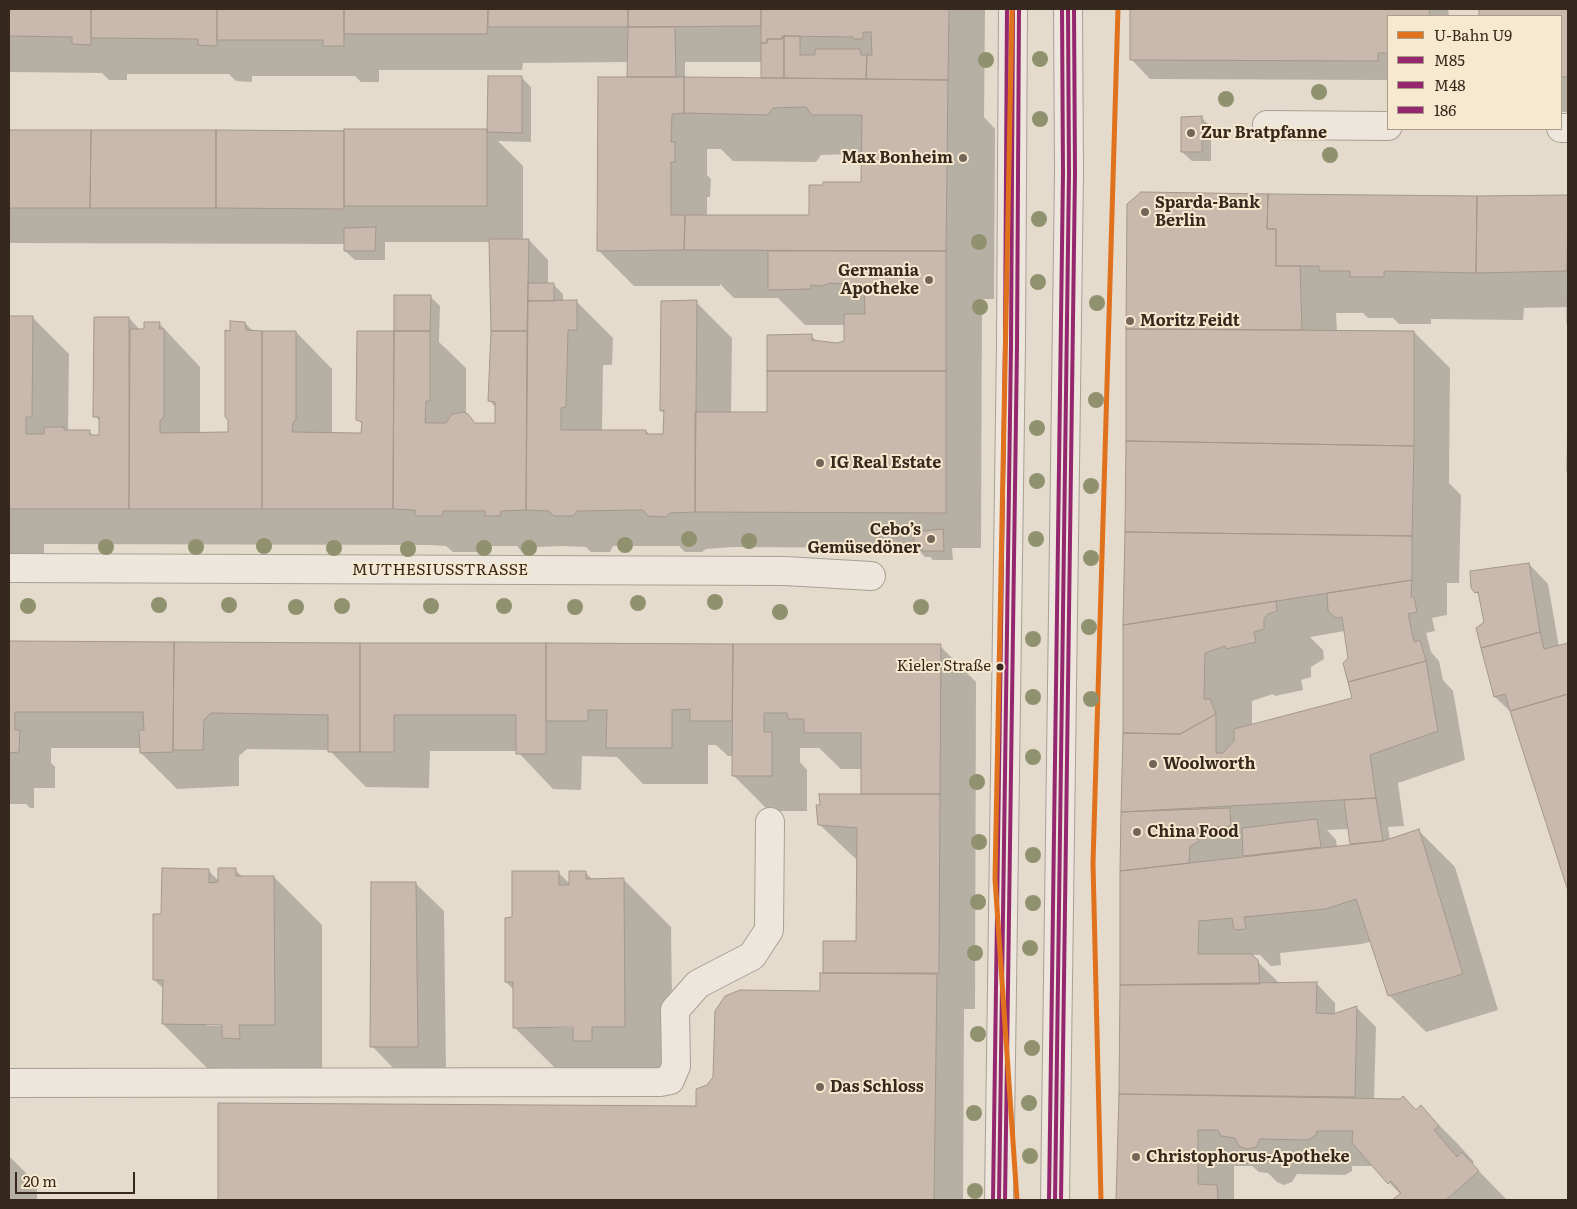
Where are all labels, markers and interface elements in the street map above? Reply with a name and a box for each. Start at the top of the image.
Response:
legend [1387,15,1562,130]
text: U-Bahn U9 [1434,23,1512,46]
text: M85 [1434,48,1465,71]
text: M48 [1434,73,1466,96]
text: 186 [1434,98,1456,121]
place label: Zur Bratpfanne [1201,123,1327,143]
marker: Zur Bratpfanne [1185,127,1197,139]
place label: Max Bonheim [841,148,953,168]
marker: Max Bonheim [957,152,969,164]
place label: Sparda-Bank Berlin [1155,193,1260,231]
marker: Sparda-Bank Berlin [1139,206,1151,218]
place label: Germania Apotheke [838,261,919,299]
marker: Germania Apotheke [923,274,935,286]
place label: Moritz Feidt [1140,311,1240,331]
marker: Moritz Feidt [1124,315,1136,327]
place label: IG Real Estate [830,453,941,473]
marker: IG Real Estate [814,457,826,469]
place label: Cebo’s Gemüsedöner [807,520,921,558]
marker: Cebo’s Gemüsedöner [925,533,937,545]
street label: MUTHESIUSSTRASSE [352,560,528,580]
place label: Kieler Straße [897,658,991,676]
marker: Kieler Straße [995,662,1005,672]
place label: Woolworth [1163,754,1255,774]
marker: Woolworth [1147,758,1159,770]
place label: China Food [1147,822,1239,842]
marker: China Food [1131,826,1143,838]
place label: Das Schloss [830,1077,924,1097]
marker: Das Schloss [814,1081,826,1093]
place label: Christophorus-Apotheke [1146,1147,1350,1167]
marker: Christophorus-Apotheke [1130,1151,1142,1163]
scale bar [18,1162,138,1194]
text: 20 m [23,1169,57,1192]

